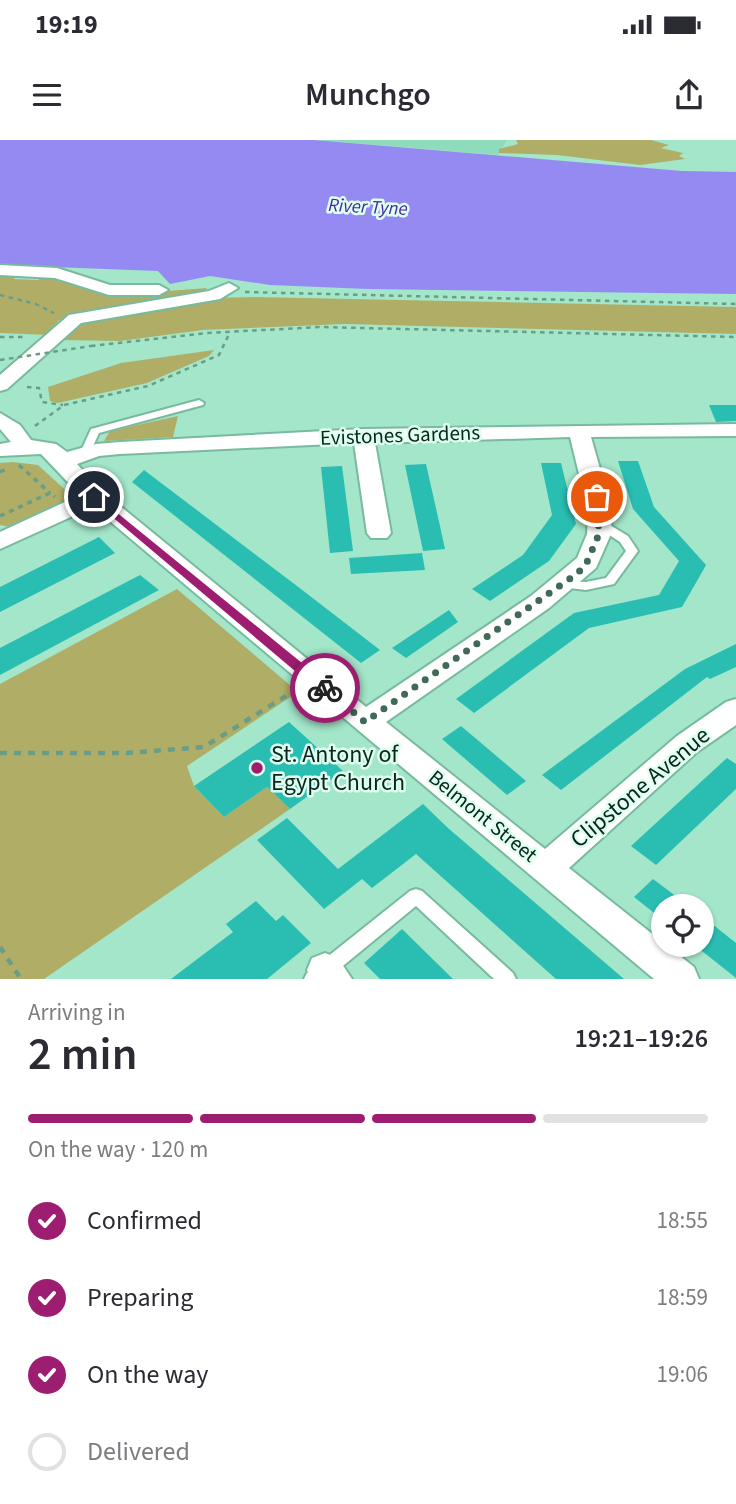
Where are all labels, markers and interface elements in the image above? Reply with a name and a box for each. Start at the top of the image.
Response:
text: 19:19 [35,6,98,43]
text: Munchgo [305,72,431,118]
icon: menu [28,76,66,114]
icon: share [670,76,708,114]
water label: River Tyne [328,192,408,223]
street label: Evistones Gardens [319,417,481,453]
pin [64,467,124,527]
pin [567,467,627,527]
icon: home [75,478,113,516]
icon: bag [578,478,616,516]
courier [290,653,360,723]
icon: bike [306,669,344,707]
street label: Clipstone Avenue [563,718,718,856]
place label: St. Antony of Egypt Church [271,737,405,800]
marker: St. Antony of Egypt Church [249,760,265,776]
street label: Belmont Street [422,763,544,869]
map controls [651,894,714,957]
button: locate [651,894,714,957]
text: Arriving in [28,996,126,1029]
text: 19:21–19:26 [575,1020,708,1057]
text: 2 min [28,1022,137,1087]
text: On the way · 120 m [28,1133,208,1166]
icon: check [28,1202,66,1240]
text: Confirmed [87,1202,202,1239]
text: 18:55 [657,1204,708,1237]
icon: check [28,1279,66,1317]
text: Preparing [87,1279,193,1316]
text: 18:59 [657,1281,708,1314]
icon: check [28,1356,66,1394]
text: On the way [87,1356,208,1393]
text: 19:06 [657,1358,708,1391]
text: Delivered [87,1433,190,1470]

